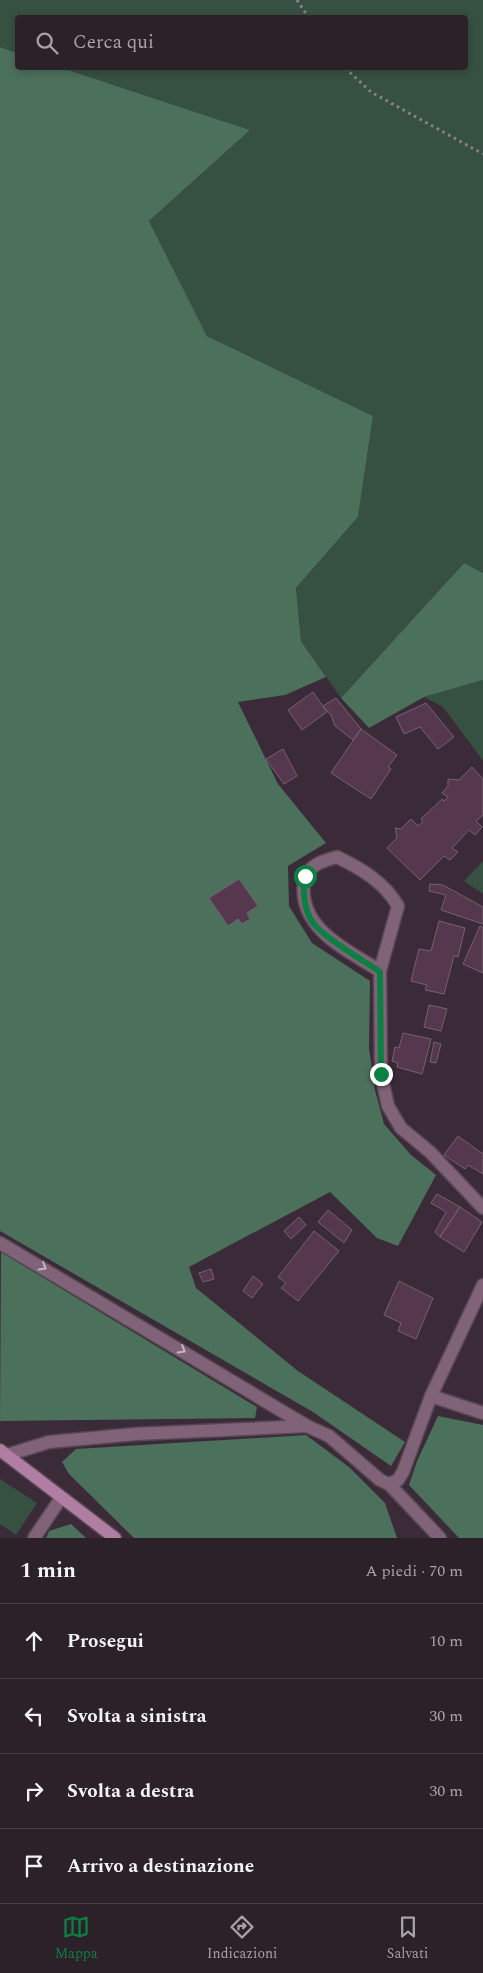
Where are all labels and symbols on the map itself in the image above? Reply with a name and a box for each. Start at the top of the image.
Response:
route start [294,865,317,888]
route end [370,1063,393,1086]
one-way arrow [37,1260,46,1270]
one-way arrow [177,1344,186,1354]

